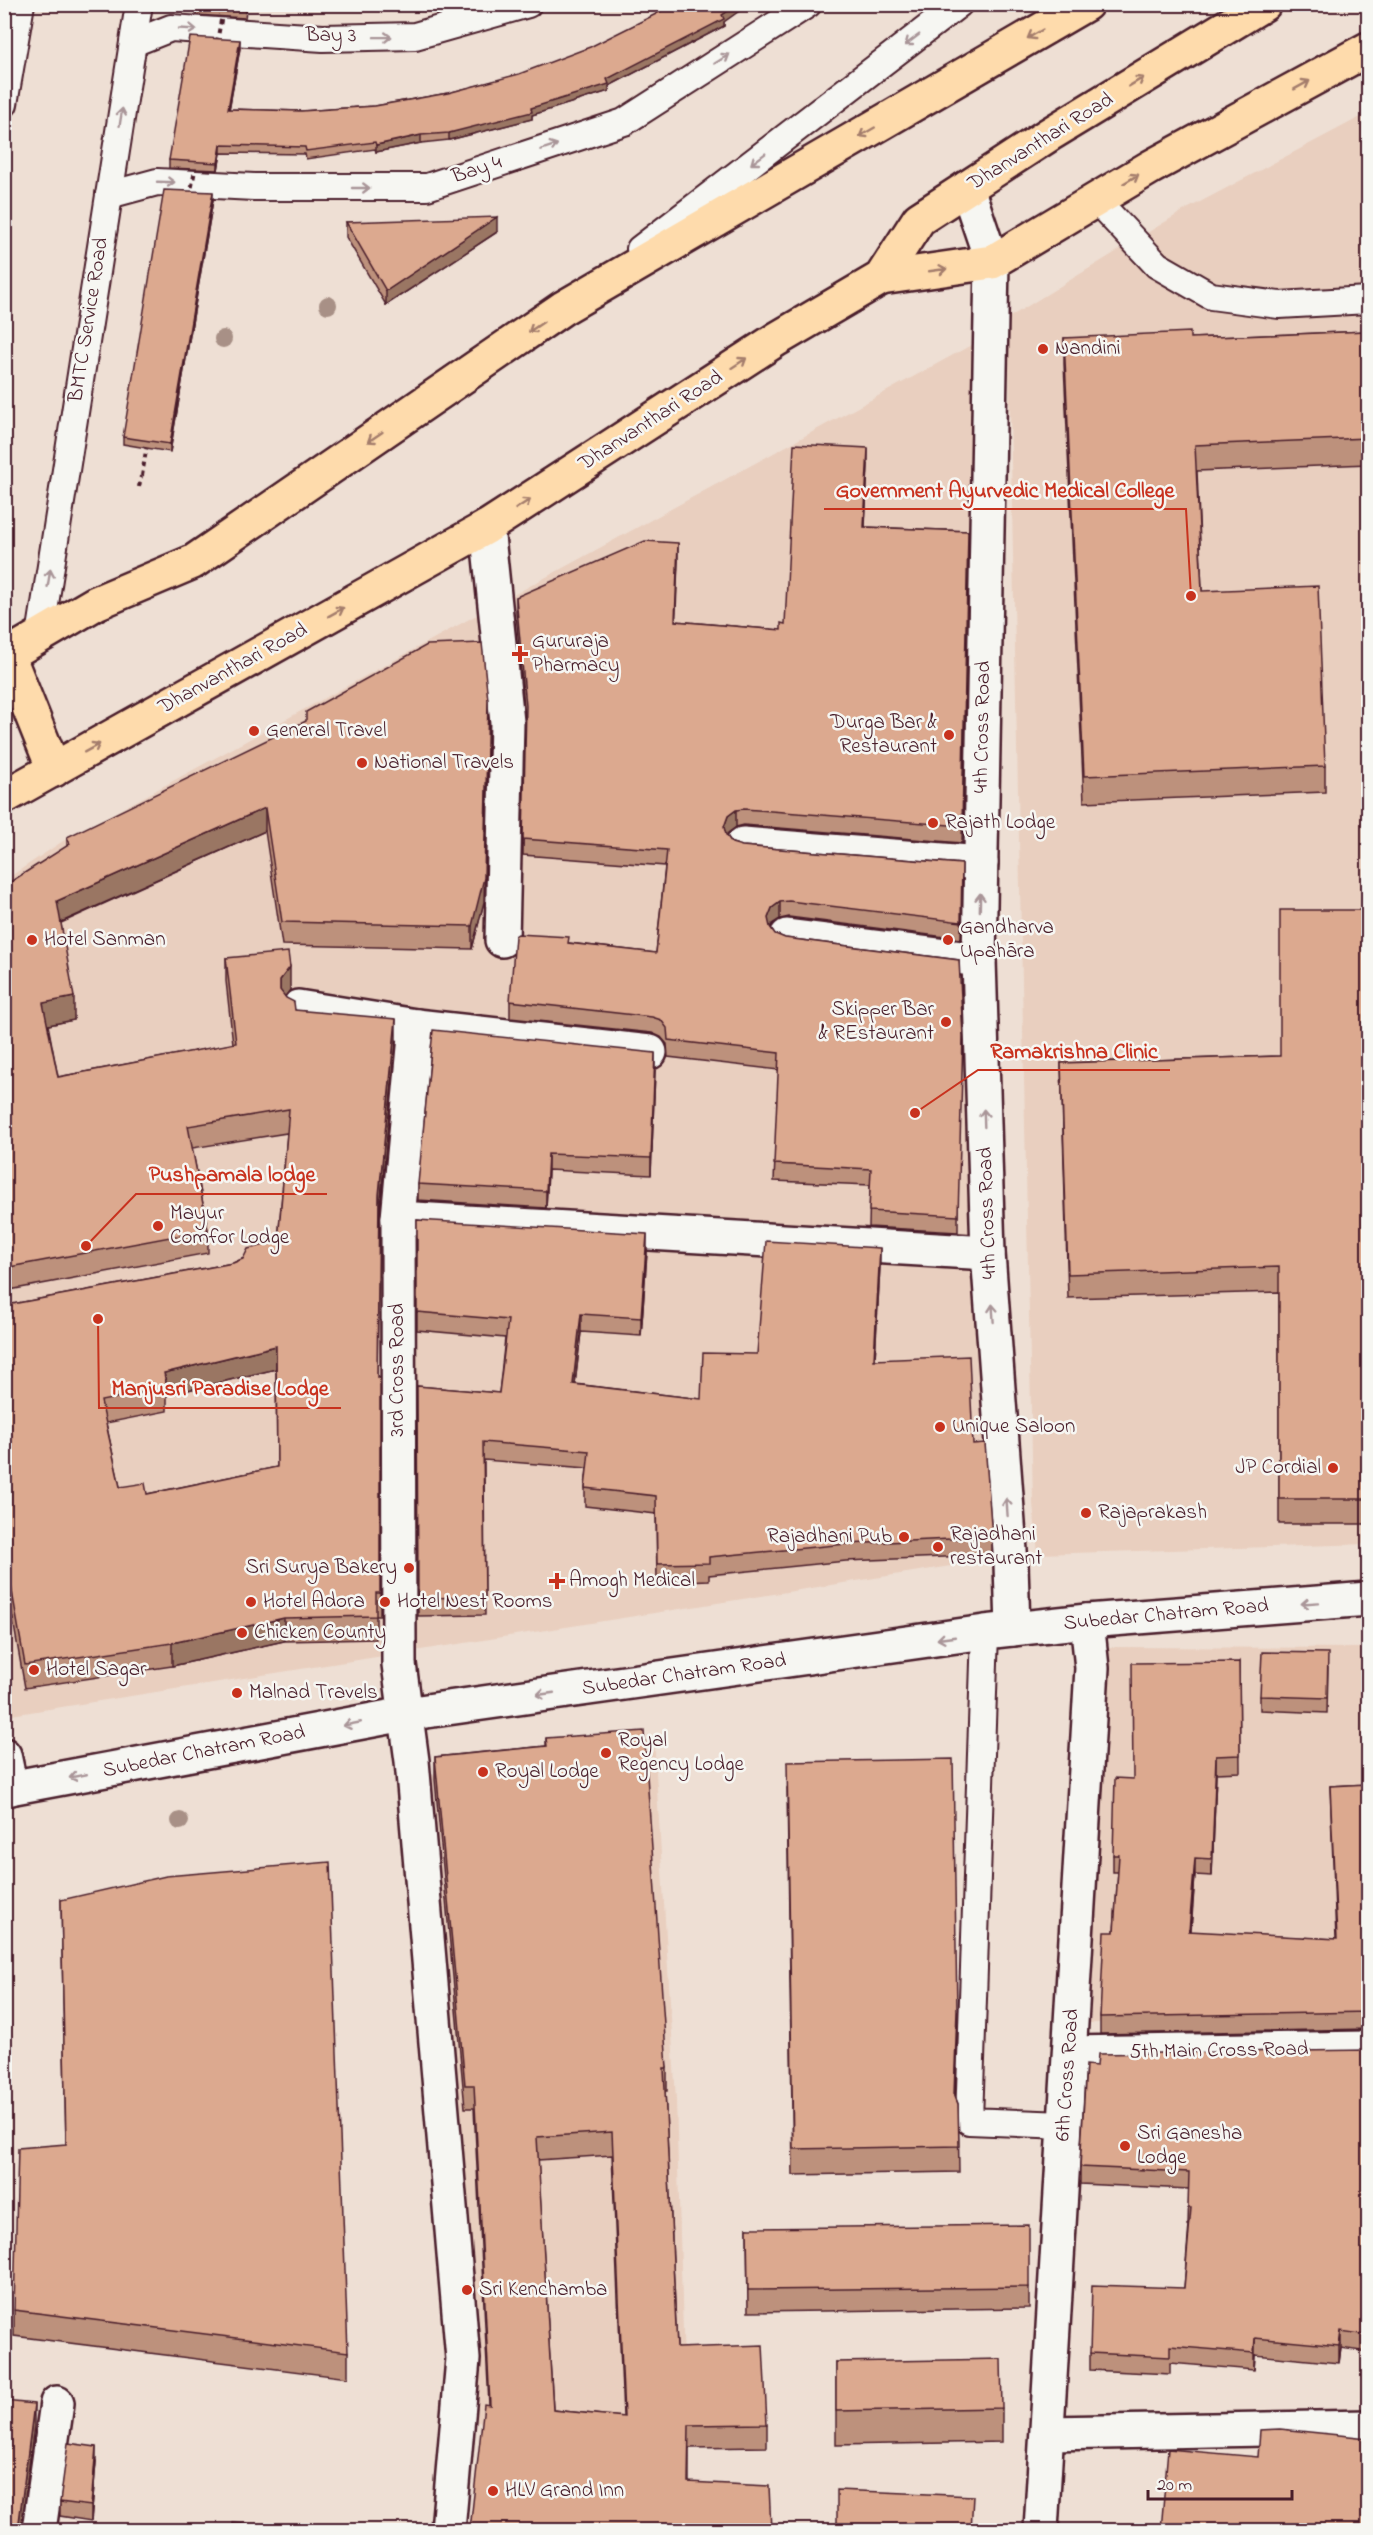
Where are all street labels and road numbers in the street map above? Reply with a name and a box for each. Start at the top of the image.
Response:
street label: Bay 3 [304,21,357,53]
street label: Dhanvanthari Road [962,85,1120,199]
street label: Bay 4 [447,148,507,194]
street label: BMTC Service Road [61,235,117,406]
street label: Dhanvanthari Road [572,363,729,479]
street label: Dhanvanthari Road [152,615,313,723]
street label: 4th Cross Road [967,660,999,793]
street label: 4th Cross Road [971,1146,1005,1280]
street label: 3rd Cross Road [383,1303,413,1437]
street label: Subedar Chatram Road [1062,1591,1270,1639]
street label: Subedar Chatram Road [580,1646,788,1704]
street label: Subedar Chatram Road [100,1718,308,1786]
street label: 6th Cross Road [1048,2008,1088,2142]
street label: 5th Main Cross Road [1129,2034,1309,2068]

